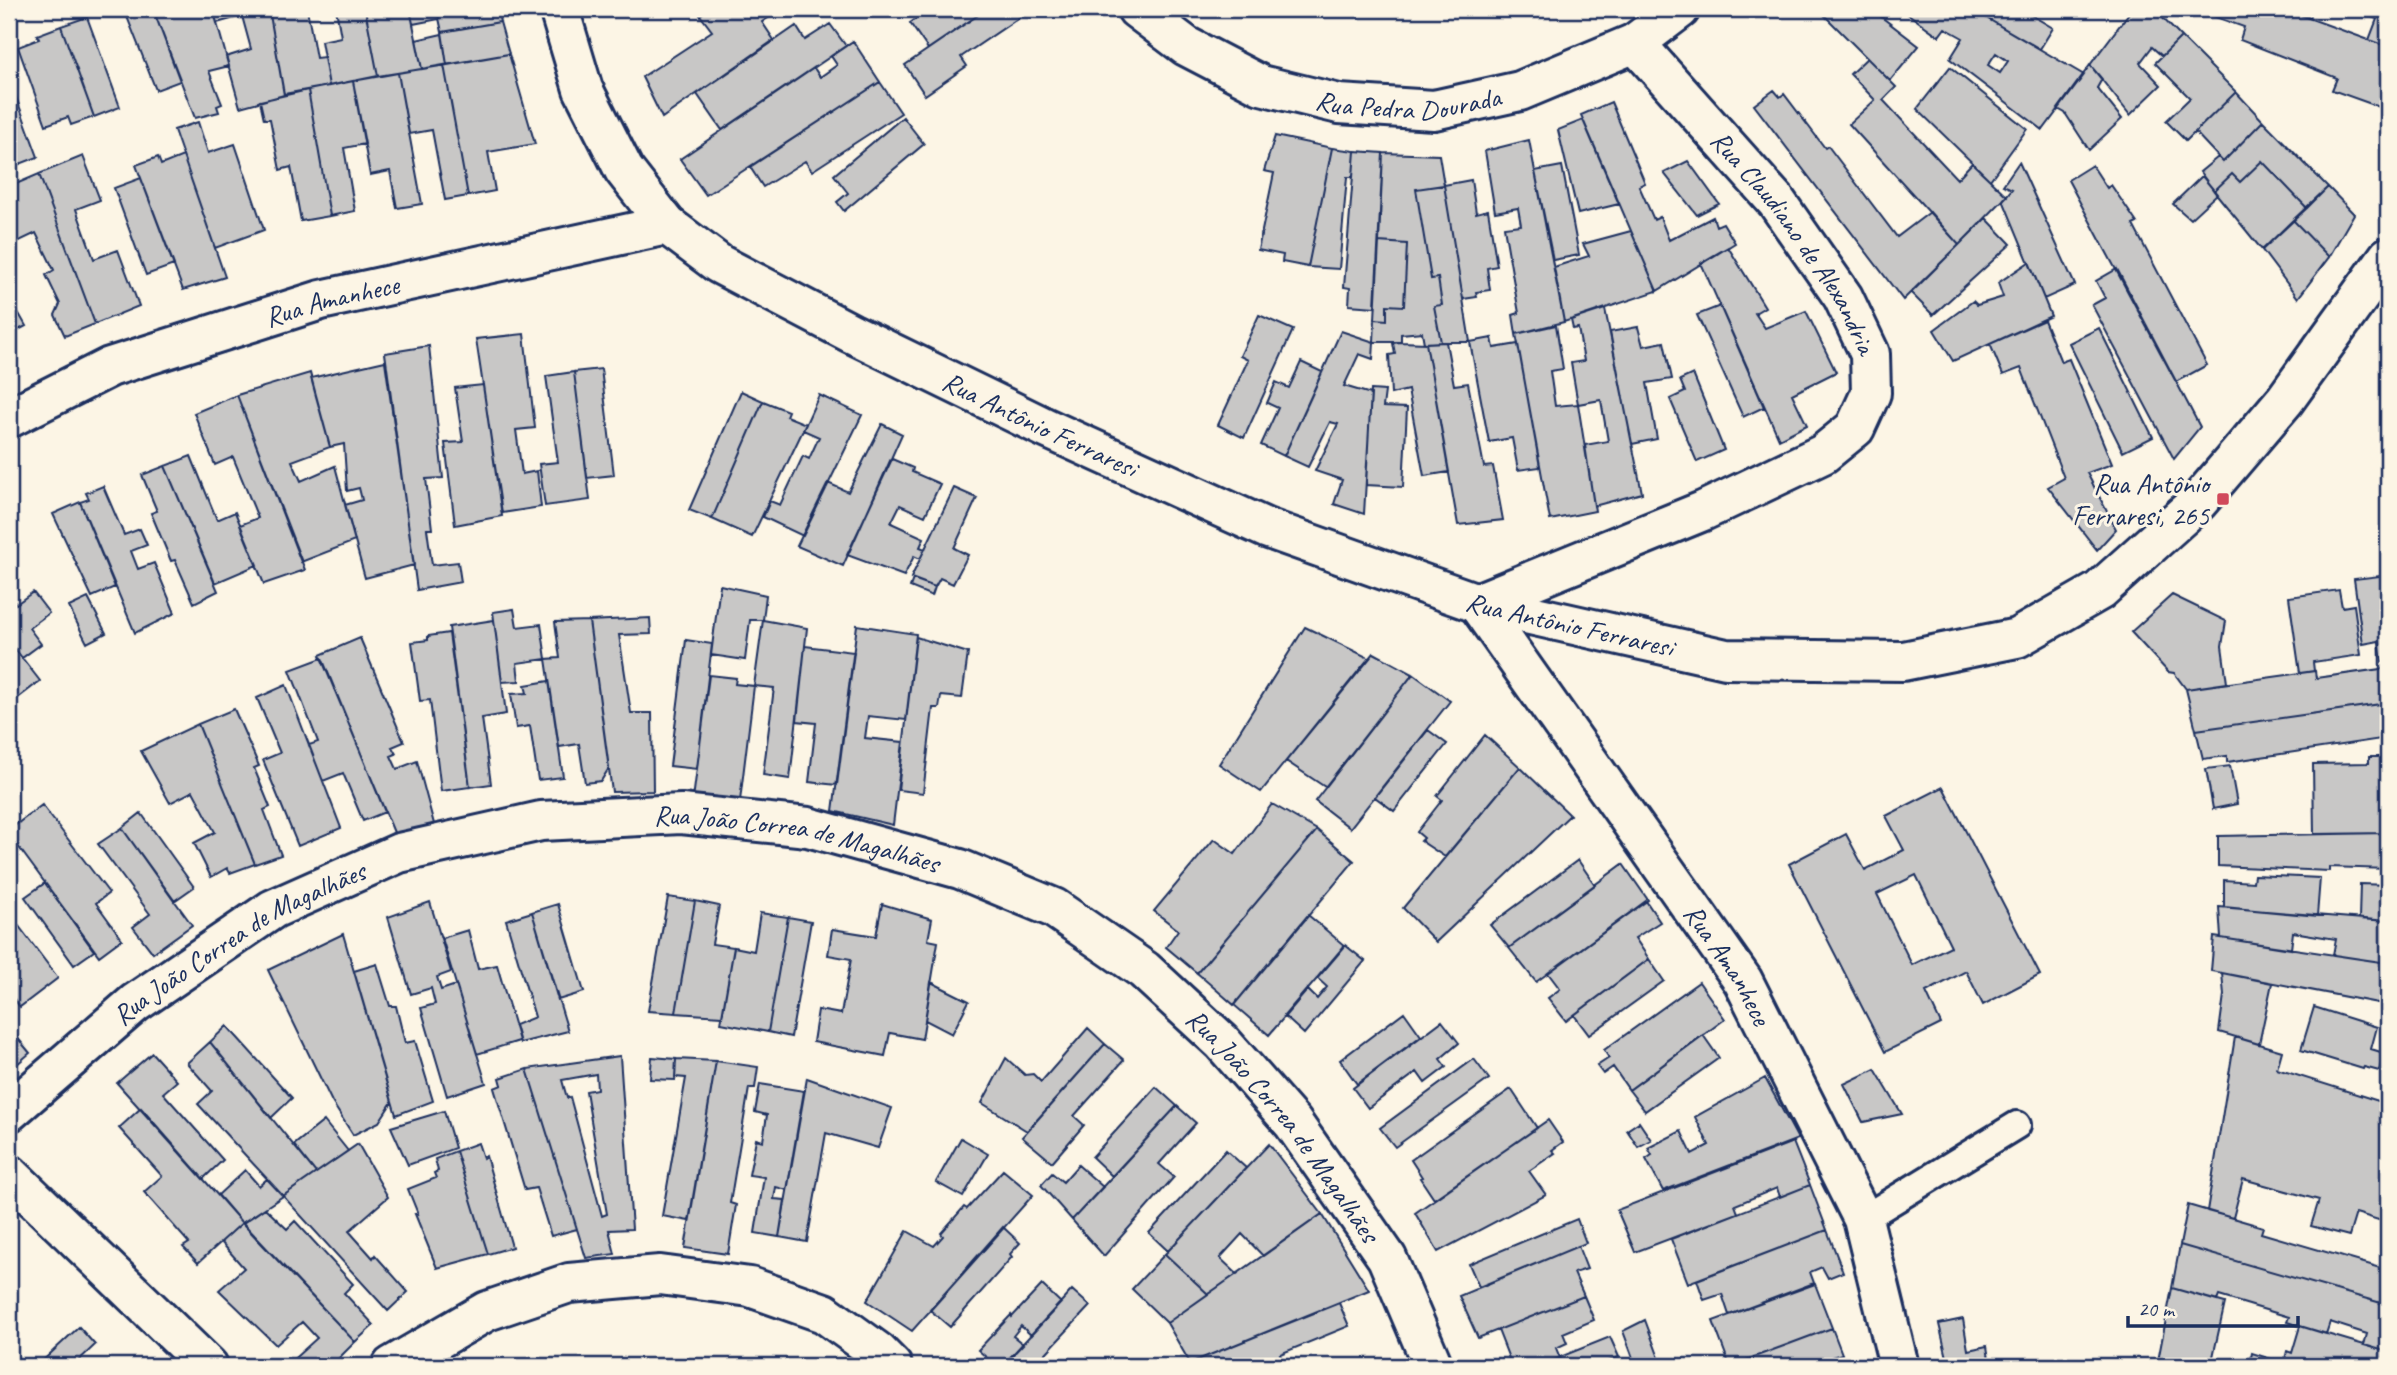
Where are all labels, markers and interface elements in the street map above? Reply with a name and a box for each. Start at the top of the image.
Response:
street label: Rua Pedra Dourada [1313,78,1505,128]
street label: Rua Claudiano de Alexandria [1704,123,1886,362]
street label: Rua Amanhece [260,266,404,334]
street label: Rua Antônio Ferraresi [937,363,1146,486]
place label: Rua Antônio Ferraresi, 265 [2072,466,2212,533]
marker: Rua Antônio Ferraresi, 265 [2215,491,2231,507]
street label: Rua Antônio Ferraresi [1462,583,1681,665]
street label: Rua João Correa de Magalhães [653,796,946,881]
street label: Rua João Correa de Magalhães [105,852,373,1033]
street label: Rua Amanhece [1677,897,1781,1032]
street label: Rua João Correa de Magalhães [1179,1001,1389,1251]
scale bar [2128,1284,2297,1328]
text: 20 m [2138,1296,2176,1322]

